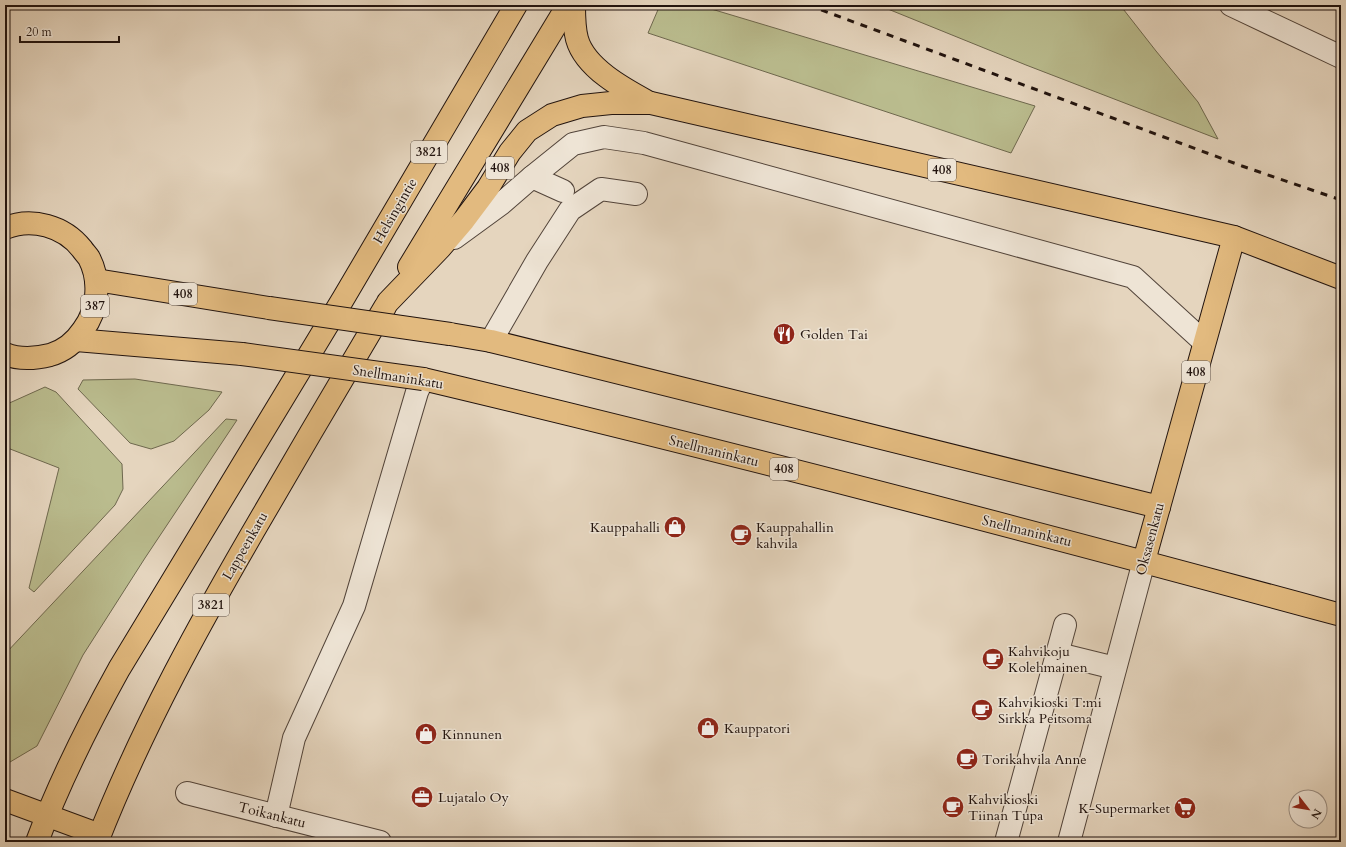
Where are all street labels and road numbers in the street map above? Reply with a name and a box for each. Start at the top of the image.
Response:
road number: 3821 [411,141,447,163]
road number: 408 [486,157,514,179]
road number: 408 [928,159,956,181]
street label: Helsingintie [369,175,421,247]
road number: 408 [169,283,197,305]
road number: 387 [81,295,109,317]
street label: Snellmaninkatu [351,360,445,394]
road number: 408 [1182,361,1210,383]
street label: Snellmaninkatu [667,431,761,471]
road number: 408 [770,458,798,480]
street label: Oksasenkatu [1131,500,1169,578]
street label: Lappeenkatu [218,508,272,584]
street label: Snellmaninkatu [980,511,1074,551]
road number: 3821 [193,594,229,616]
street label: Toikankatu [236,797,308,833]

